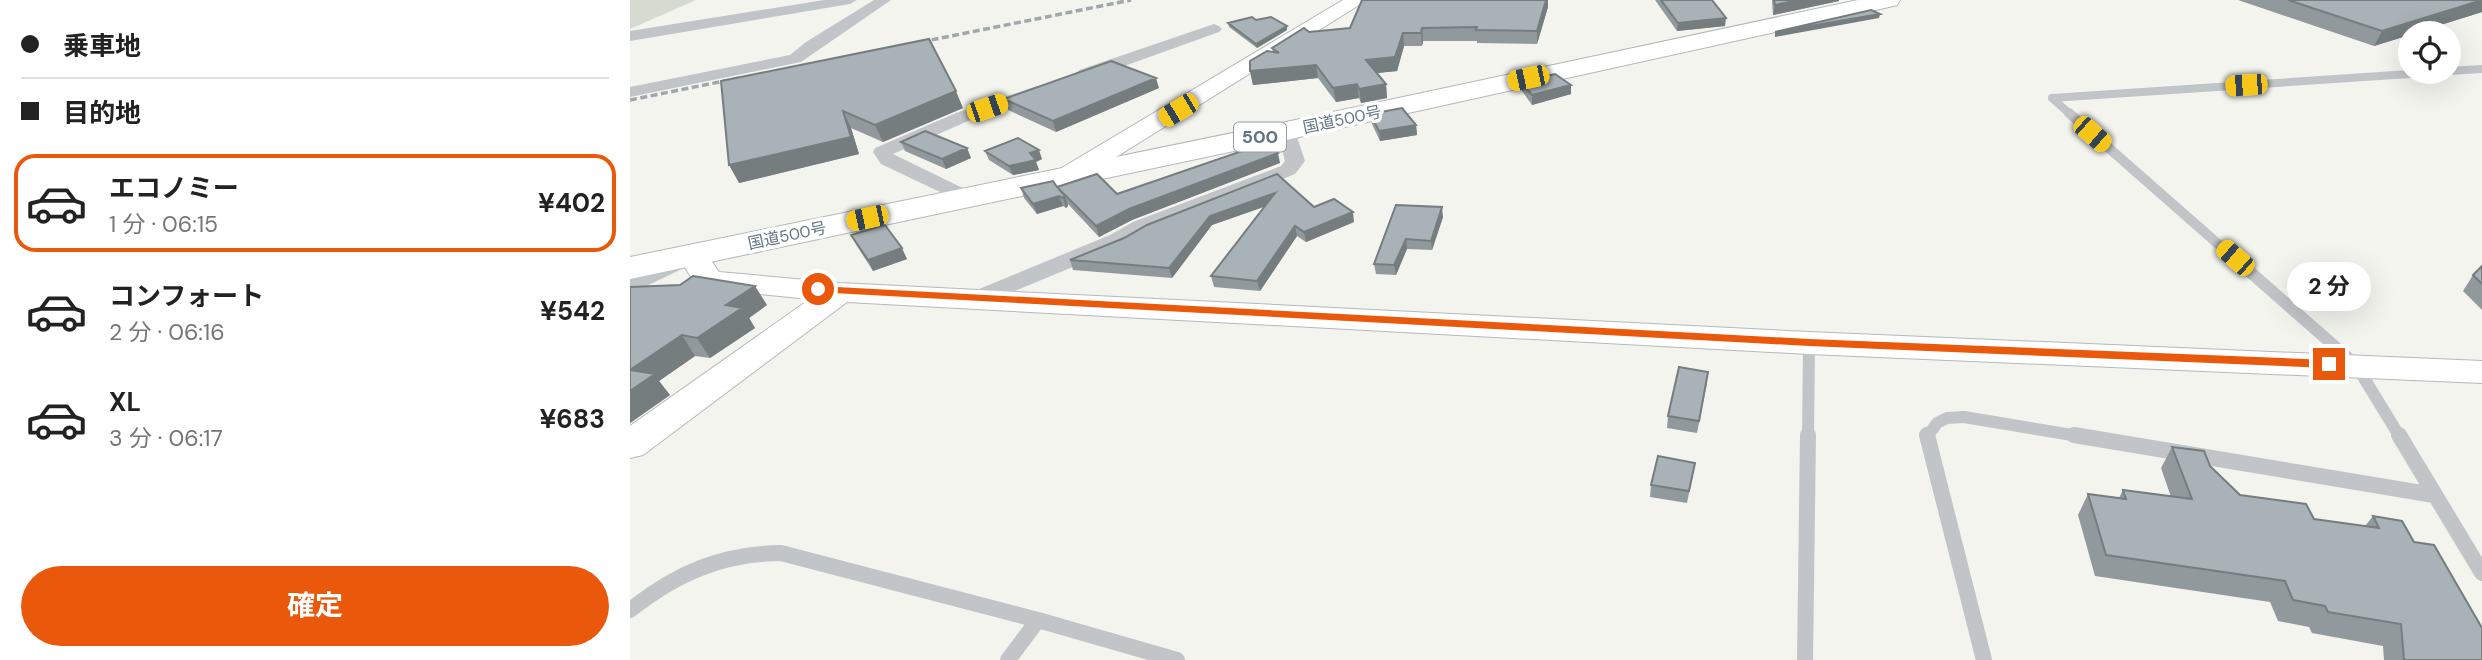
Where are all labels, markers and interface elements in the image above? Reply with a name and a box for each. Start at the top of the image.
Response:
map controls [2398,21,2461,84]
button: locate [2398,21,2461,84]
text: 乗車地 [63,29,141,63]
car [1506,63,1551,93]
car [2225,73,2268,97]
car [1155,90,1202,130]
car [964,91,1011,125]
text: 目的地 [63,96,141,130]
street label: 国道500号 [1301,101,1383,138]
car [2070,112,2115,156]
road number: 500 [1234,122,1286,152]
text: エコノミー [109,171,239,205]
icon: car [25,172,88,235]
text: ¥402 [538,186,605,220]
car [845,203,890,233]
text: 1 分 · 06:15 [109,209,218,239]
street label: 国道500号 [746,217,828,254]
car [2213,236,2258,280]
callout: 2 分 [2287,262,2371,312]
text: 2 分 [2308,271,2350,301]
route start [802,273,834,305]
text: コンフォート [109,279,264,313]
icon: car [25,280,88,343]
text: ¥542 [540,294,605,328]
text: 2 分 · 06:16 [109,317,225,347]
route end [2313,348,2345,380]
text: XL [109,385,141,419]
icon: car [25,388,88,451]
text: ¥683 [539,402,605,436]
text: 3 分 · 06:17 [109,423,223,453]
button: 確定 [21,566,609,646]

